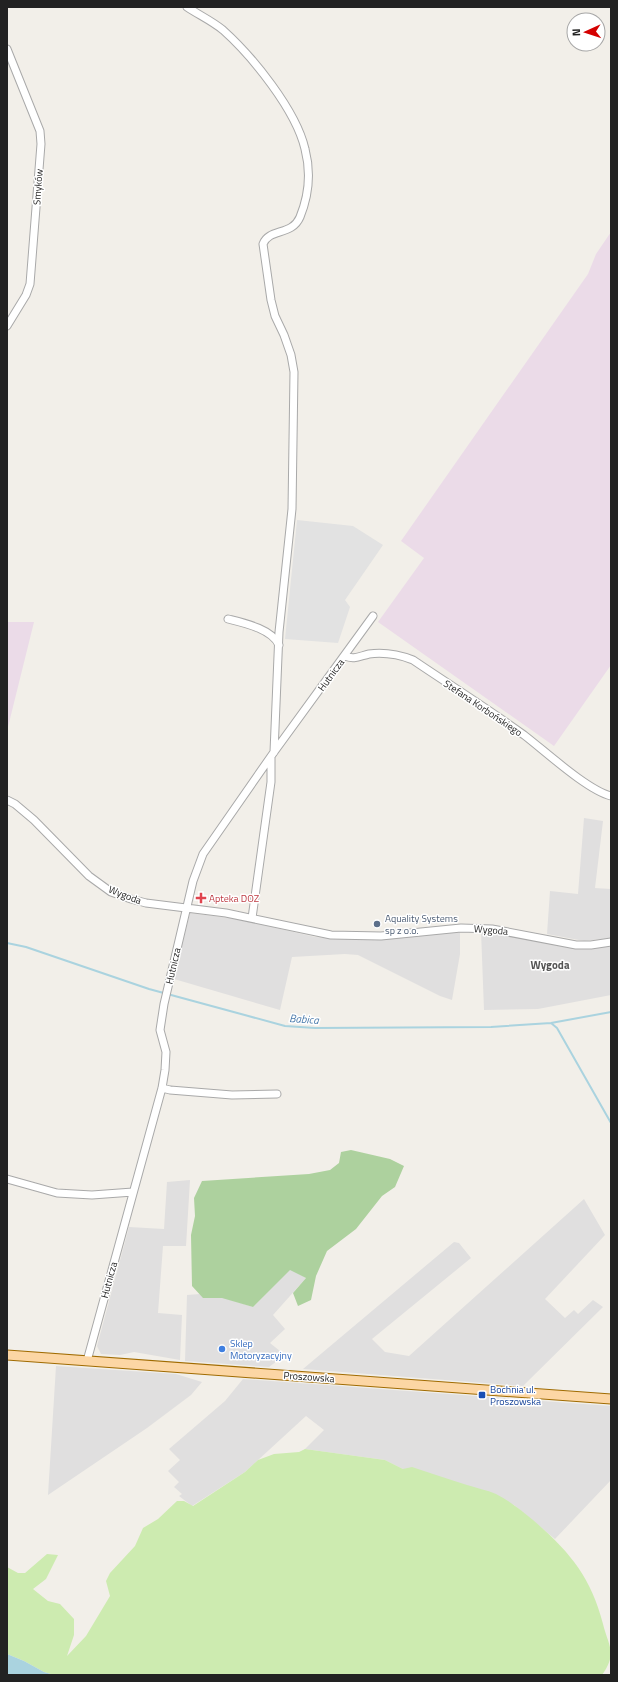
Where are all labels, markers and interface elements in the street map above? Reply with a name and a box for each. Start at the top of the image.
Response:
north arrow [566,12,606,52]
text: N [568,28,584,37]
street label: Smyków [29,168,47,206]
street label: Hutnicza [314,656,348,694]
street label: Stefana Korbońskiego [441,676,525,740]
street label: Wygoda [106,882,144,908]
place label: Apteka DOZ [209,891,259,906]
marker: Apteka DOZ [196,893,206,903]
place label: Aquality Systems sp z o.o. [385,911,458,938]
marker: Aquality Systems sp z o.o. [372,919,382,929]
street label: Wygoda [473,921,509,939]
street label: Hutnicza [162,946,184,986]
district label: Wygoda [530,957,570,973]
water label: Babica [289,1010,320,1028]
street label: Hutnicza [97,1260,121,1300]
place label: Sklep Motoryzacyjny [230,1336,292,1363]
marker: Sklep Motoryzacyjny [217,1344,227,1354]
street label: Proszowska [283,1368,335,1386]
place label: Bochnia ul. Proszowska [490,1382,541,1409]
marker: Bochnia ul. Proszowska [477,1390,487,1400]

